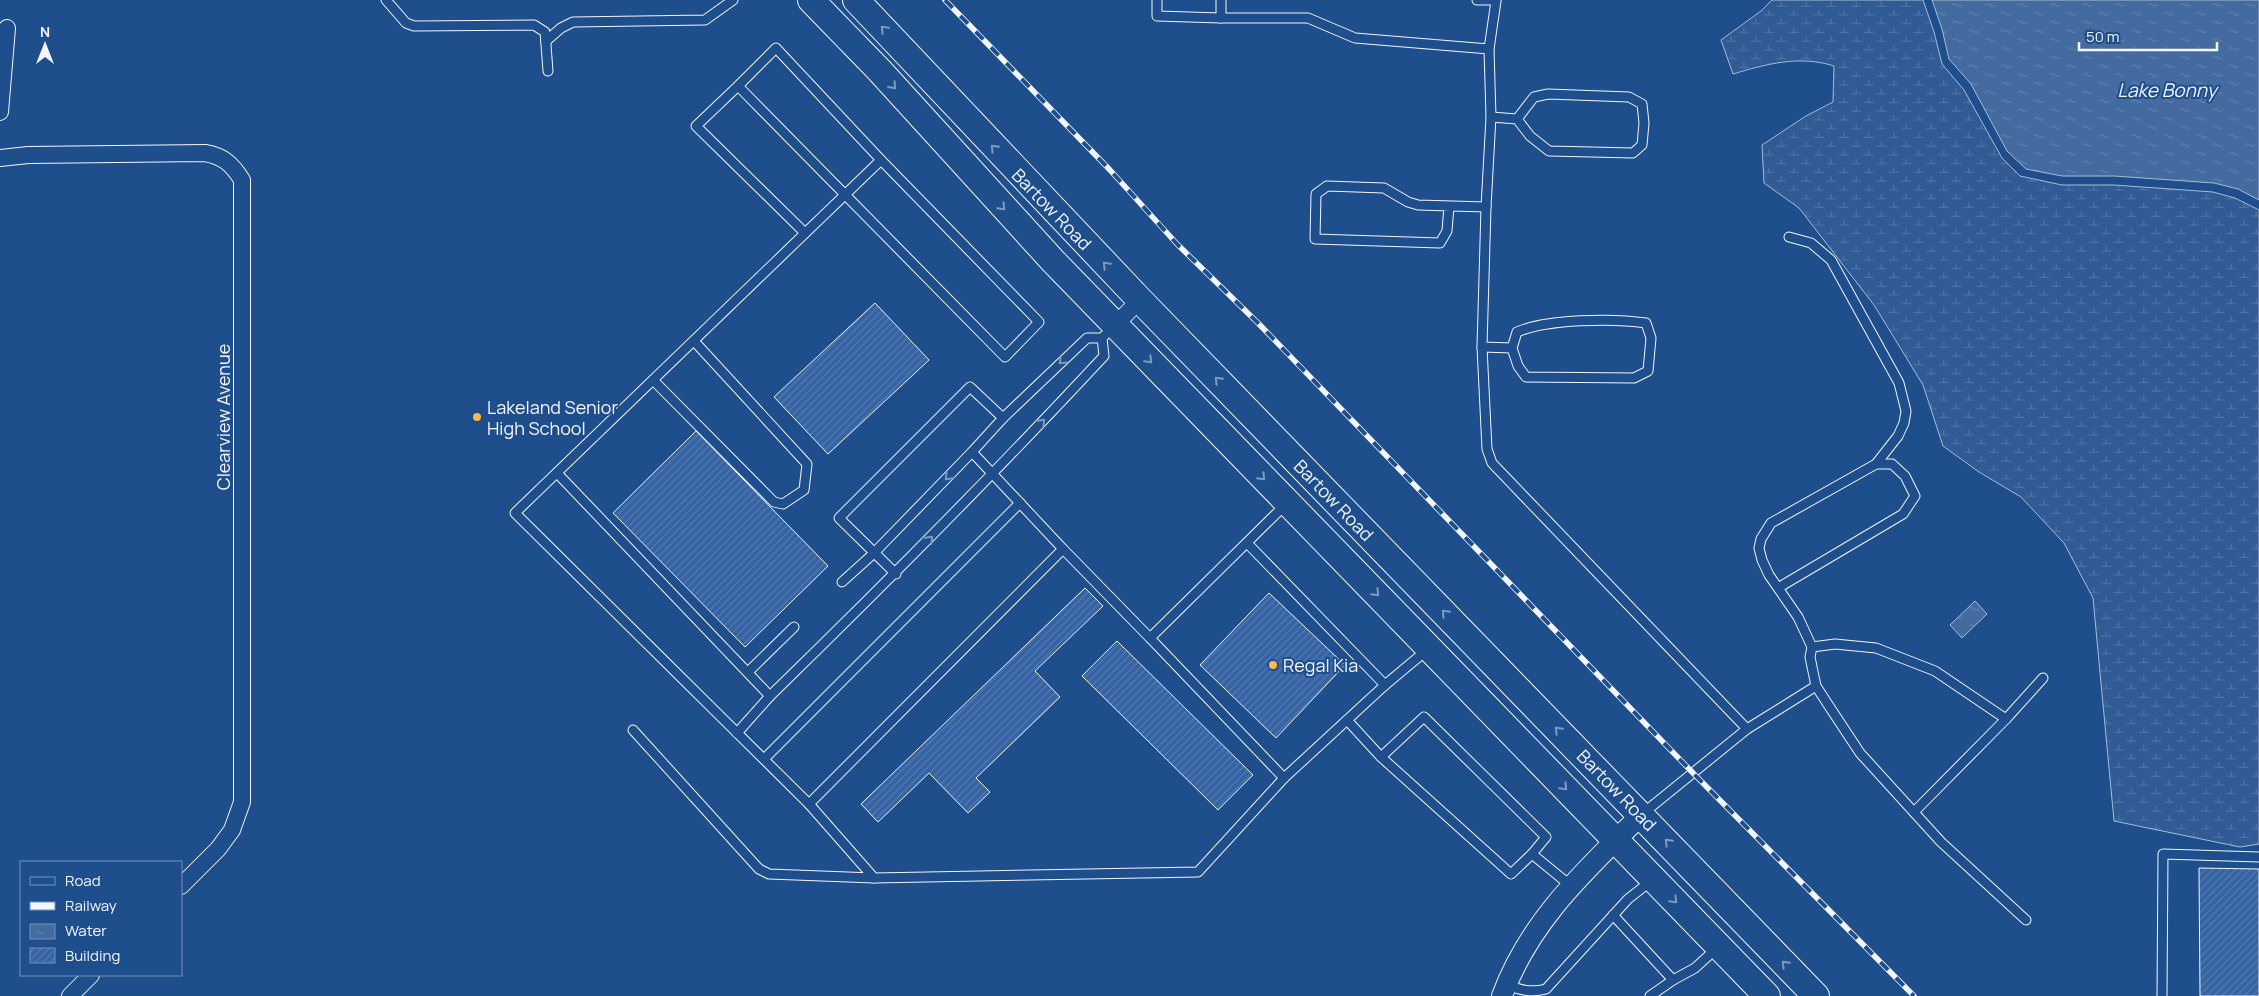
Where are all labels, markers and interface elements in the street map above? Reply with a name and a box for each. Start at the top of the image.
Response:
north arrow [20,20,70,70]
scale bar [2079,20,2216,52]
text: N [40,22,50,41]
one-way arrow [881,25,890,34]
text: 50 m [2086,26,2120,47]
water label: Lake Bonny [2117,77,2220,103]
one-way arrow [887,80,896,89]
one-way arrow [991,144,1000,153]
street label: Bartow Road [1007,163,1097,255]
one-way arrow [996,201,1005,210]
one-way arrow [1103,262,1112,271]
street label: Clearview Avenue [211,344,235,490]
one-way arrow [1059,355,1068,364]
one-way arrow [1143,355,1152,364]
one-way arrow [1214,377,1223,386]
place label: Lakeland Senior High School [487,395,618,440]
marker: Lakeland Senior High School [471,411,483,423]
one-way arrow [1036,419,1045,428]
street label: Bartow Road [1289,454,1379,546]
one-way arrow [945,471,954,480]
one-way arrow [1256,471,1265,480]
one-way arrow [924,536,933,545]
one-way arrow [1370,588,1379,597]
one-way arrow [1442,610,1451,619]
place label: Regal Kia [1283,653,1358,677]
marker: Regal Kia [1267,659,1279,671]
one-way arrow [1555,727,1564,736]
street label: Bartow Road [1572,744,1662,836]
one-way arrow [1558,781,1567,790]
one-way arrow [1665,839,1674,848]
legend [20,861,182,976]
text: Road [65,870,101,891]
one-way arrow [1668,894,1677,903]
text: Railway [65,895,117,916]
text: Water [65,920,107,941]
text: Building [65,945,120,966]
one-way arrow [1782,961,1791,970]

